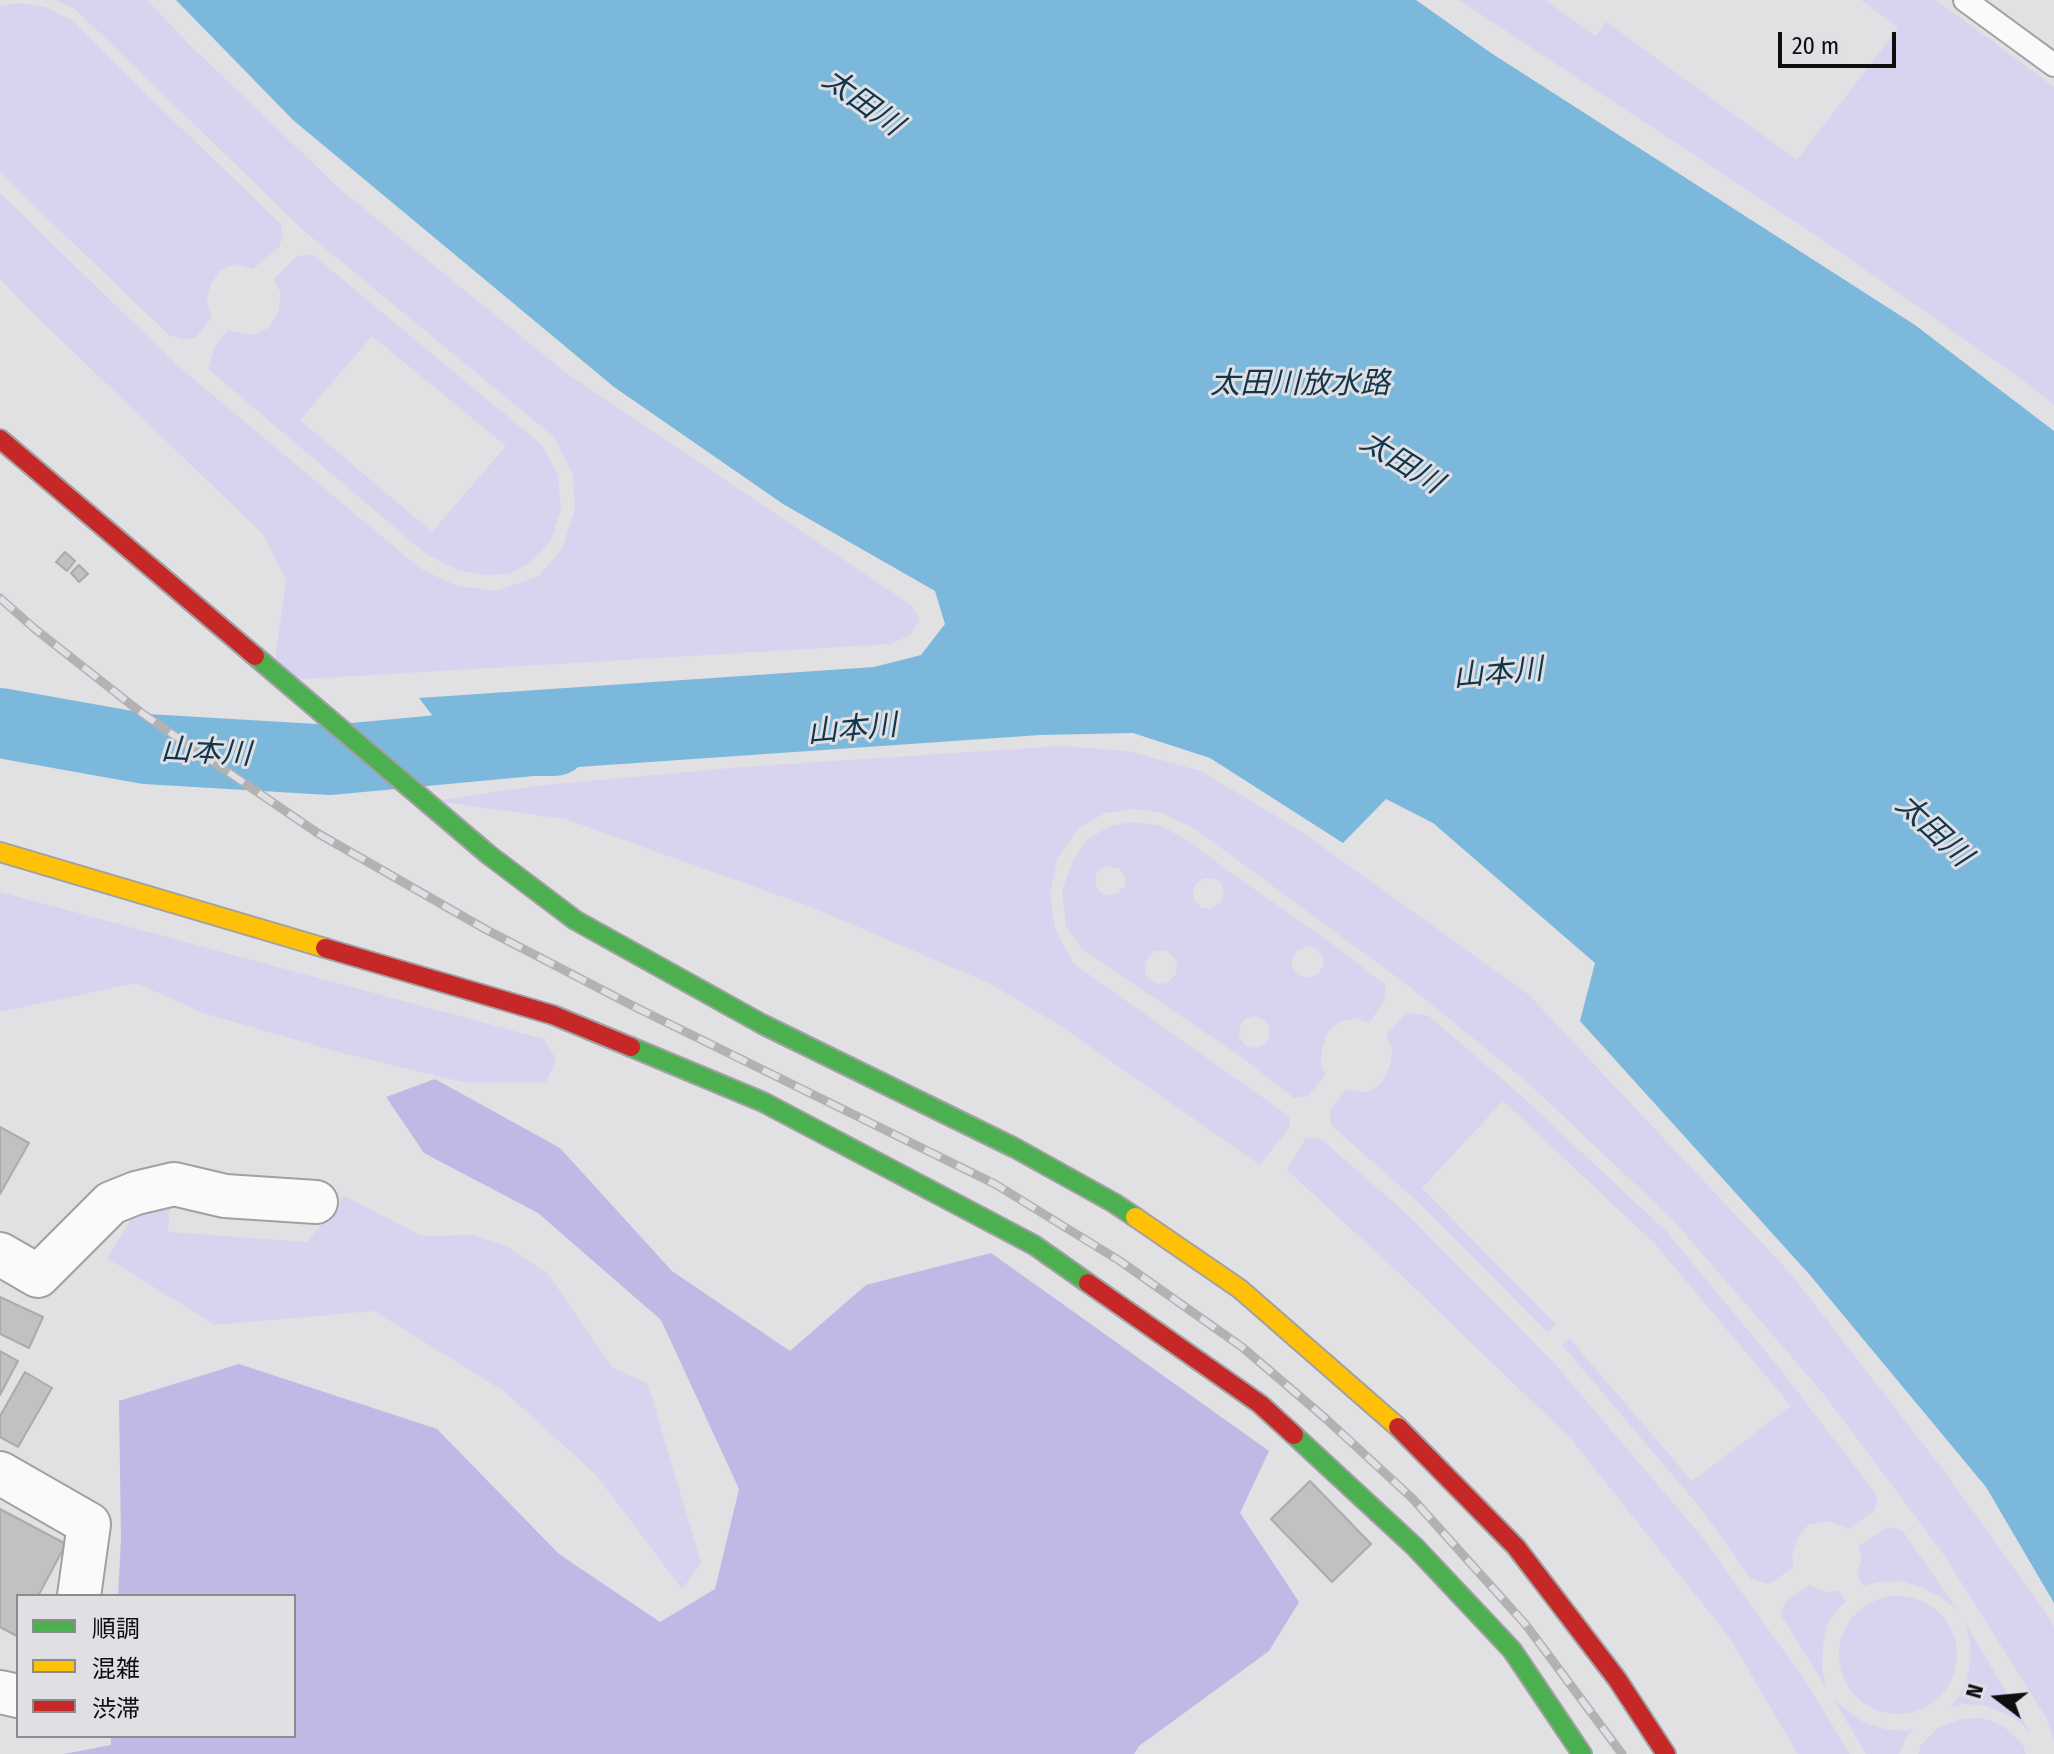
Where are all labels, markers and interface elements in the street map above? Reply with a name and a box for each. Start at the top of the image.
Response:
scale bar [1782,16,1900,66]
text: 20 m [1792,32,1839,60]
water label: 太田川 [815,62,909,144]
water label: 太田川放水路 [1210,367,1390,403]
water label: 太田川 [1353,424,1449,502]
water label: 山本川 [1452,652,1544,696]
water label: 山本川 [806,708,898,752]
water label: 山本川 [160,733,252,773]
water label: 太田川 [1888,787,1978,875]
legend [16,1594,296,1738]
text: 順調 [92,1615,140,1643]
text: 混雑 [92,1655,140,1683]
north arrow [1958,1658,2038,1738]
text: N [1960,1681,1989,1701]
text: 渋滞 [92,1695,140,1723]

